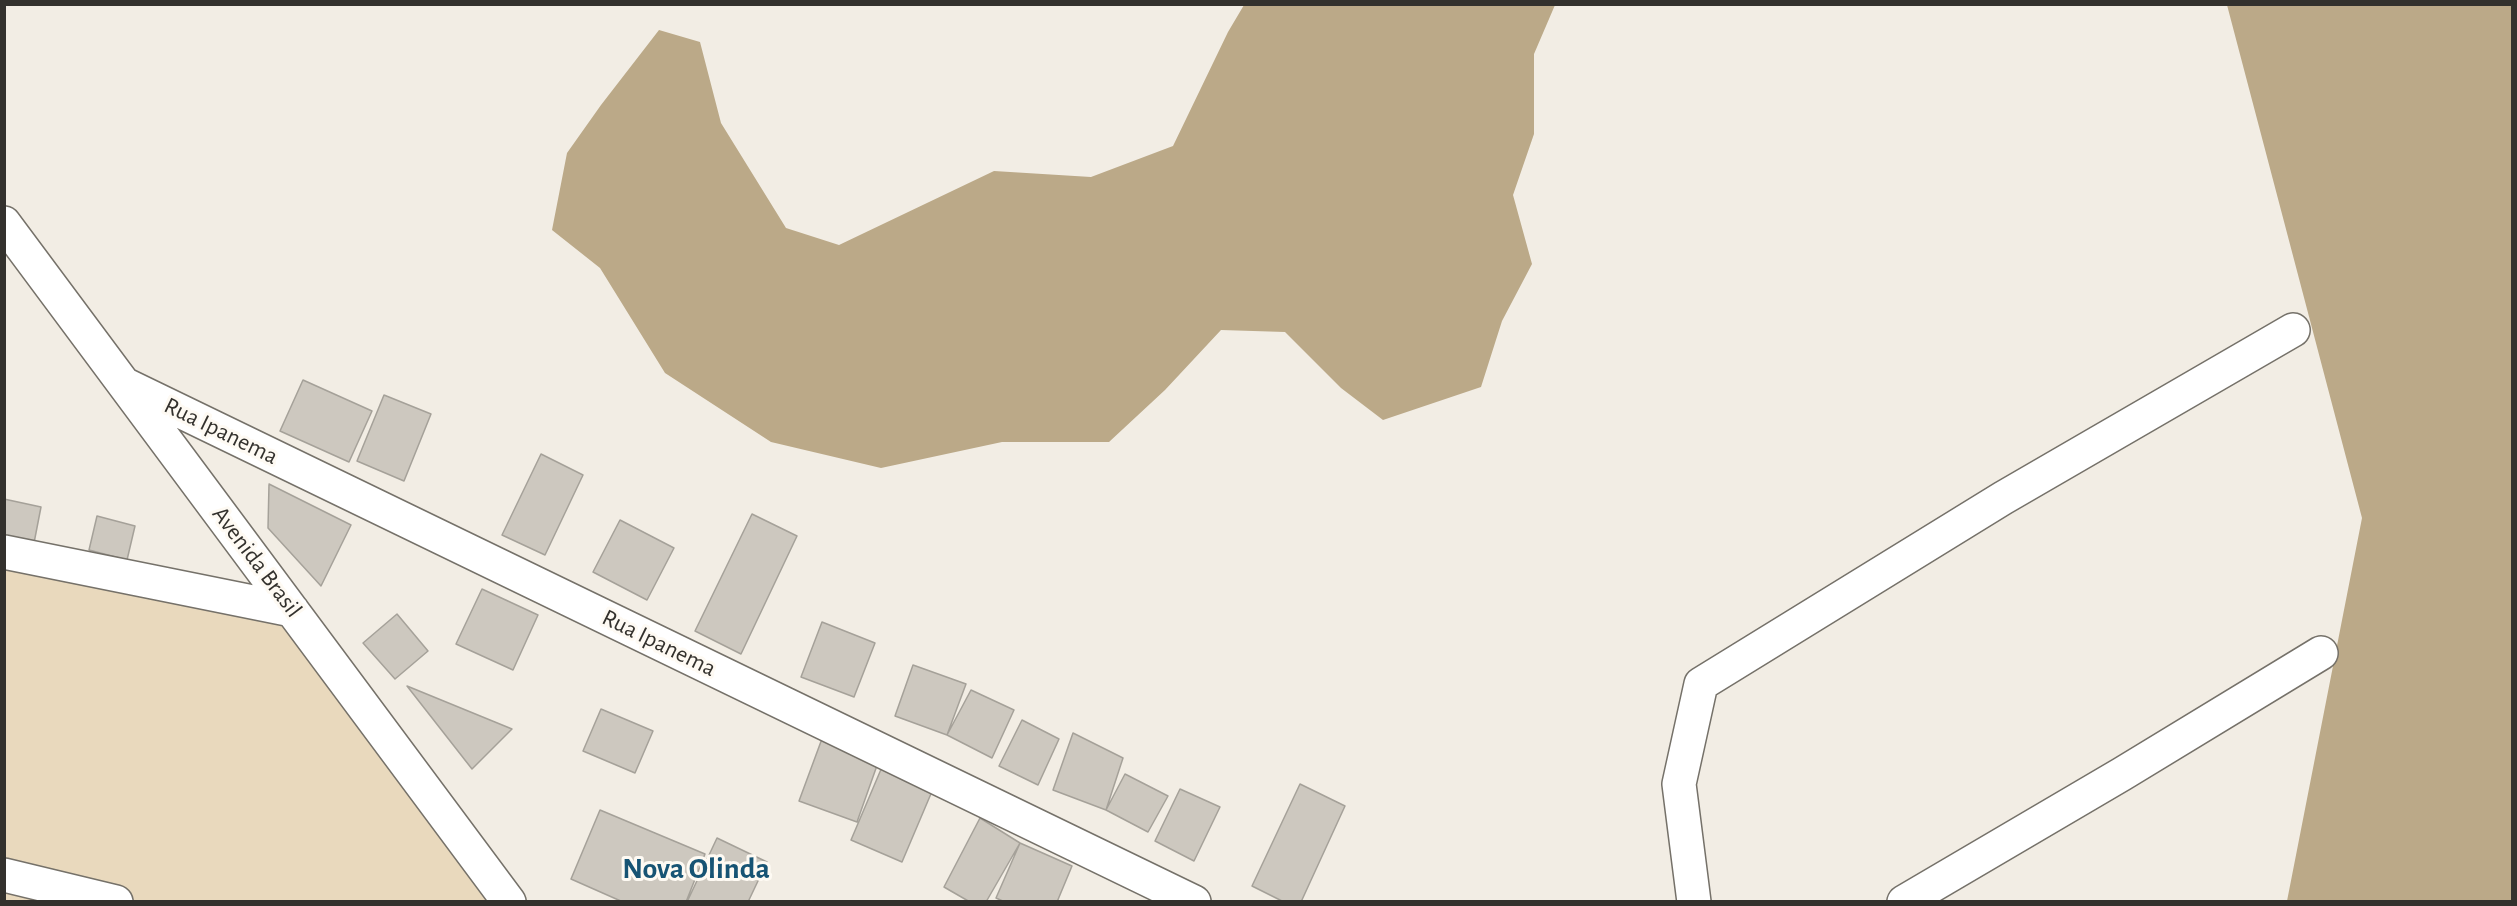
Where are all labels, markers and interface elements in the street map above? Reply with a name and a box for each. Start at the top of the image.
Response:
street label: Rua Ipanema [159,391,283,471]
street label: Avenida Brasil [206,501,308,623]
street label: Rua Ipanema [597,603,721,683]
district label: Nova Olinda [622,851,770,887]

